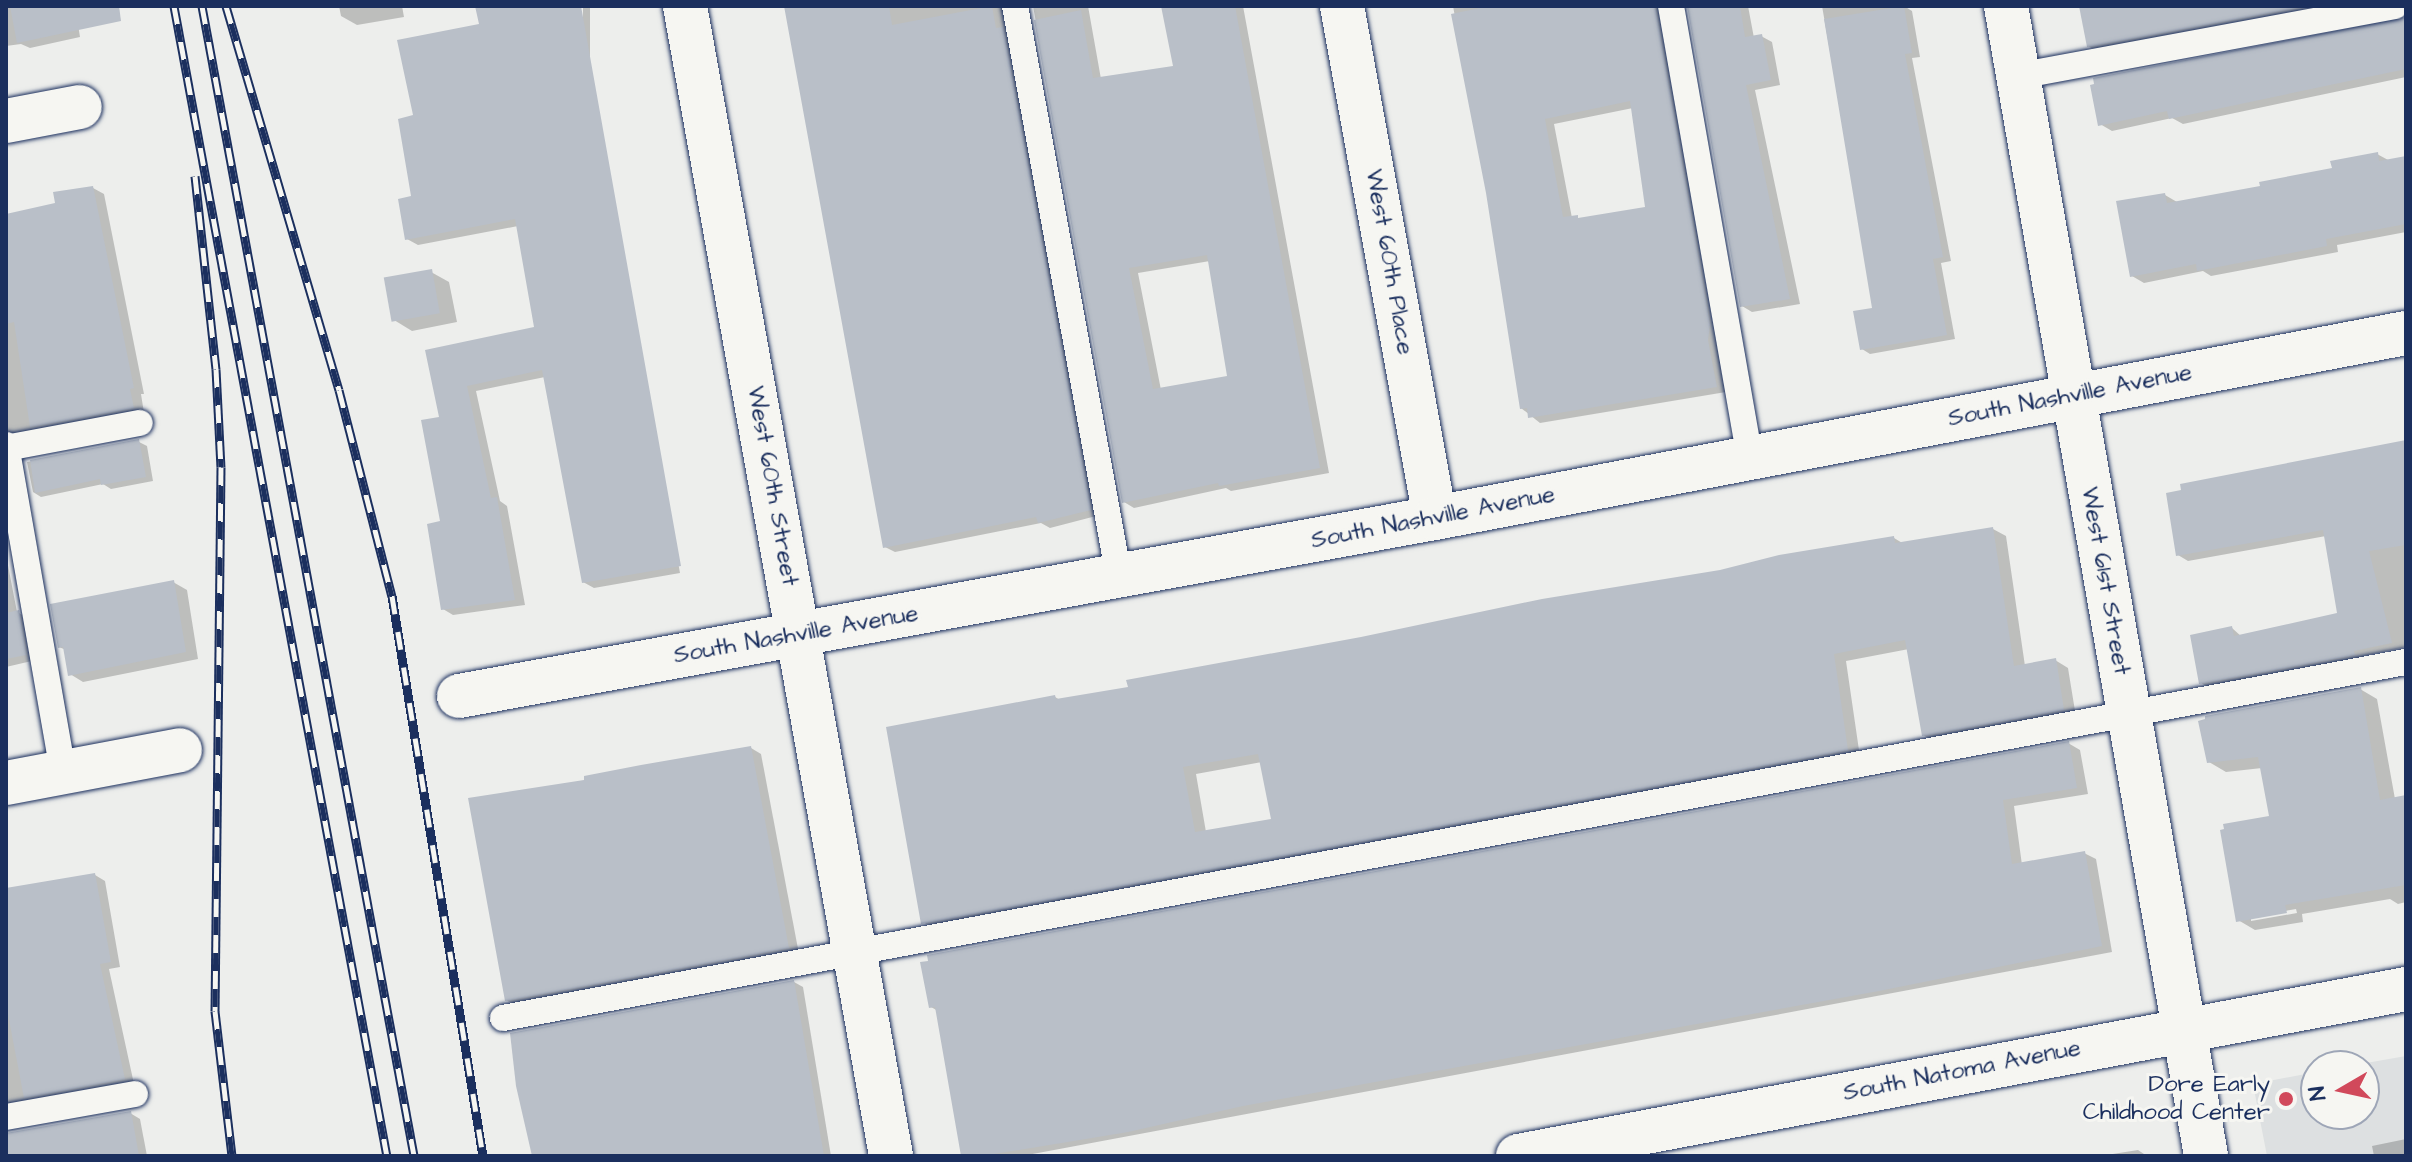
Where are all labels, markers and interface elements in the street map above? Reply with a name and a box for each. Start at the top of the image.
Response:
street label: West 60th Place [1359,167,1419,357]
street label: South Nashville Avenue [1946,358,2194,434]
street label: West 60th Street [740,384,804,588]
street label: South Nashville Avenue [1309,480,1557,556]
street label: West 61st Street [2074,485,2136,677]
street label: South Nashville Avenue [672,599,920,671]
street label: South Natoma Avenue [1841,1034,2083,1108]
north arrow [2300,1050,2380,1130]
place label: Dore Early Childhood Center [2083,1071,2270,1127]
text: N [2301,1084,2334,1103]
marker: Dore Early Childhood Center [2277,1090,2295,1108]

